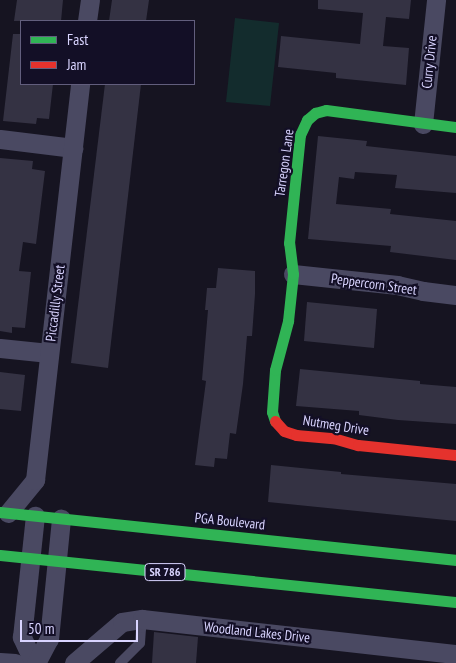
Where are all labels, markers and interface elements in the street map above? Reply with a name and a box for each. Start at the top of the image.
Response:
legend [20,20,195,85]
text: Fast [67,30,88,49]
street label: Curry Drive [418,34,440,90]
text: Jam [67,55,86,74]
street label: Tarregon Lane [271,128,297,198]
street label: Piccadilly Street [42,264,68,342]
street label: Peppercorn Street [330,270,418,298]
street label: Nutmeg Drive [302,411,370,439]
street label: PGA Boulevard [194,509,266,533]
road number: SR 786 [144,562,186,582]
scale bar [22,610,140,642]
street label: Woodland Lakes Drive [203,618,311,646]
text: 50 m [28,619,54,638]

